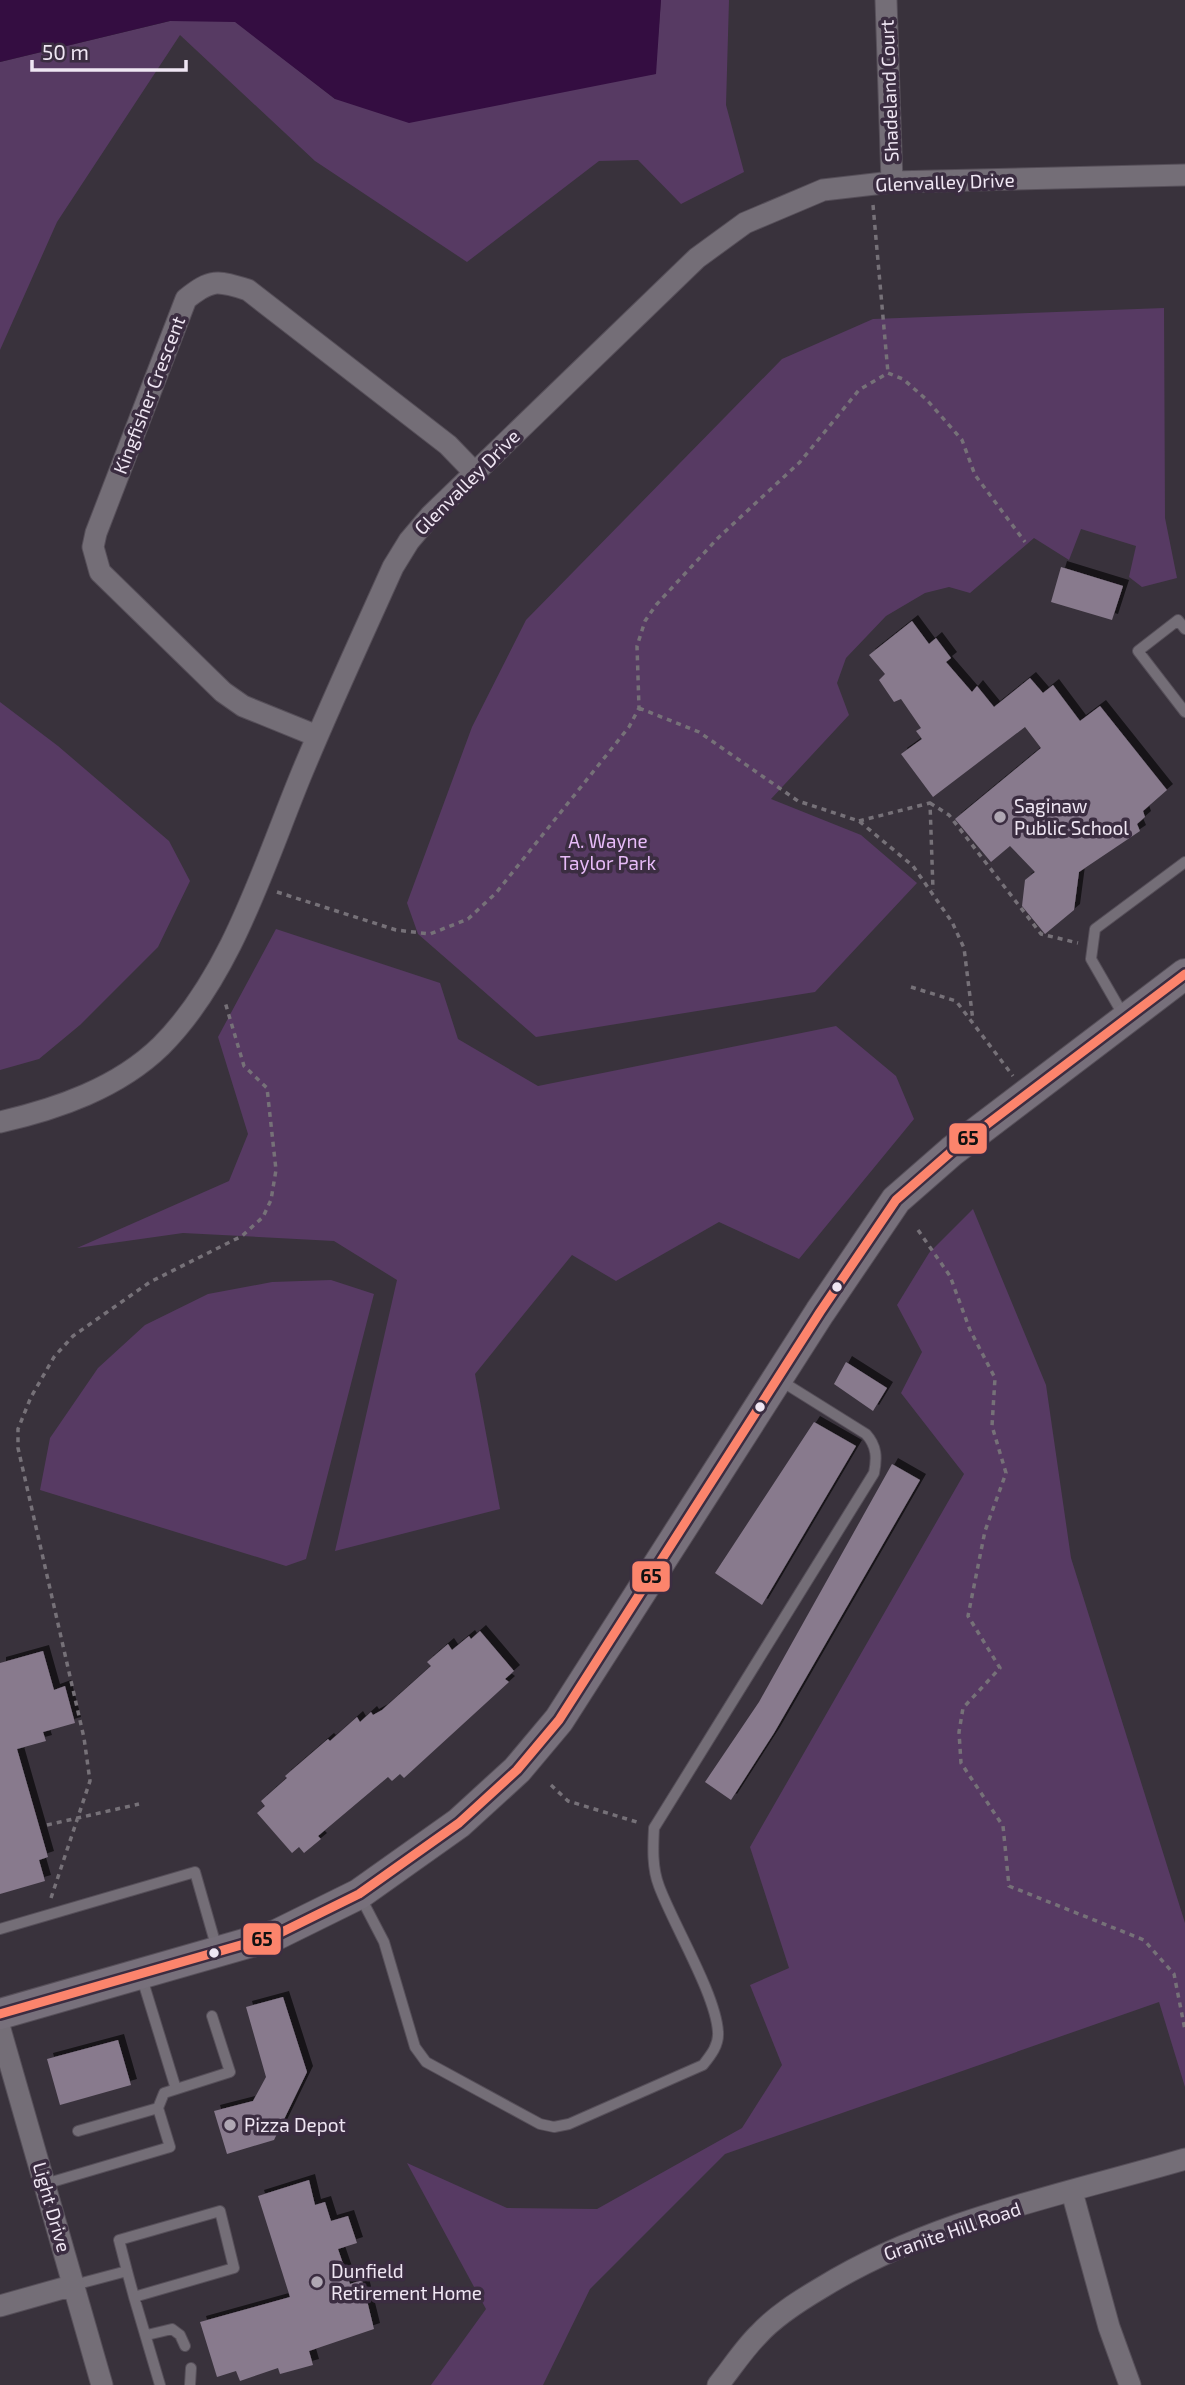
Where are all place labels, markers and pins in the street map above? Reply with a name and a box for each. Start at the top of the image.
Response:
place label: Saginaw Public School [1014,794,1129,839]
marker: Saginaw Public School [992,809,1008,825]
unlabelled marker [830,1280,844,1294]
unlabelled marker [753,1400,767,1414]
unlabelled marker [207,1946,221,1960]
place label: Pizza Depot [244,2113,346,2136]
marker: Pizza Depot [222,2117,238,2133]
place label: Dunfield Retirement Home [331,2259,482,2304]
marker: Dunfield Retirement Home [309,2274,325,2290]

